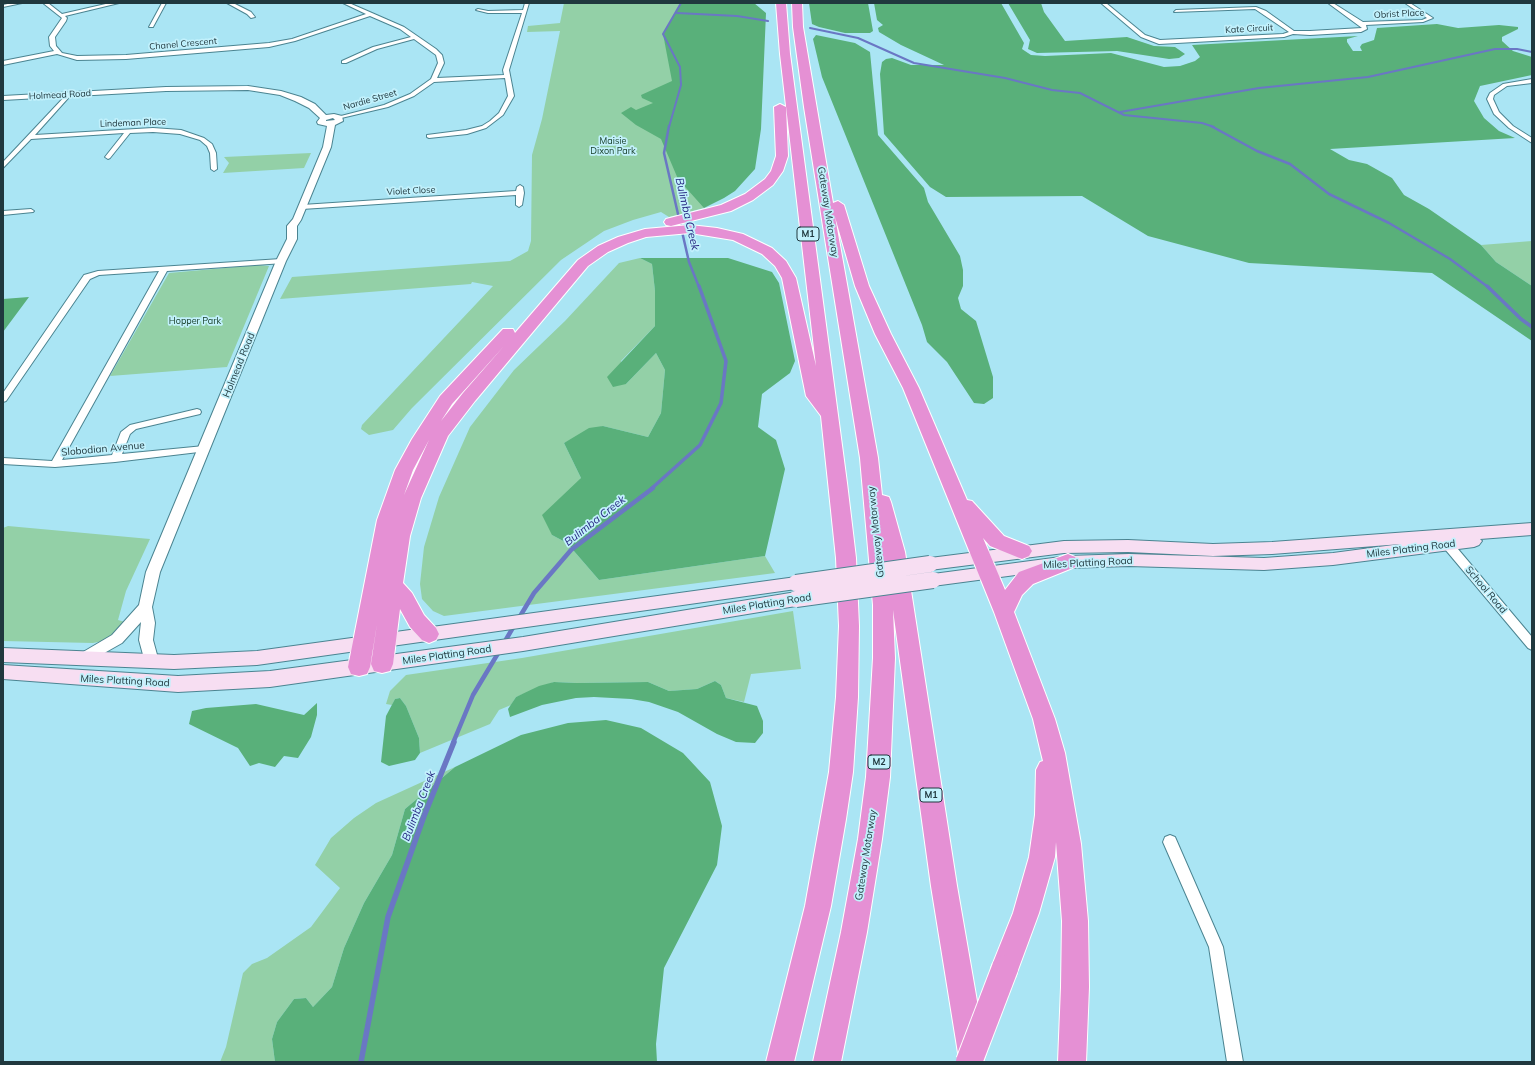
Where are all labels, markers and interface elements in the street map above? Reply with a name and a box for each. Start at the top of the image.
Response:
street label: Obrist Place [1374,7,1424,21]
street label: Kate Circuit [1225,22,1273,36]
street label: Chanel Crescent [149,36,217,52]
street label: Nardie Street [342,87,398,113]
street label: Holmead Road [29,88,91,102]
street label: Lindeman Place [100,116,166,130]
park label: Maisie Dixon Park [590,136,636,157]
street label: Gateway Motorway [815,166,841,258]
water label: Bulimba Creek [672,177,702,251]
street label: Violet Close [386,184,436,198]
road number: M1 [797,227,819,241]
park label: Hopper Park [169,316,221,326]
street label: Holmead Road [220,331,258,399]
street label: Slobodian Avenue [61,439,145,459]
street label: Gateway Motorway [865,486,887,578]
water label: Bulimba Creek [562,493,628,549]
street label: Miles Platting Road [1366,538,1456,560]
street label: Miles Platting Road [1043,555,1133,571]
street label: School Road [1463,564,1509,616]
street label: Miles Platting Road [722,591,812,617]
street label: Miles Platting Road [402,643,492,667]
street label: Miles Platting Road [80,673,170,689]
road number: M2 [868,755,890,769]
water label: Bulimba Creek [400,769,438,843]
road number: M1 [920,788,942,802]
street label: Gateway Motorway [853,809,879,901]

